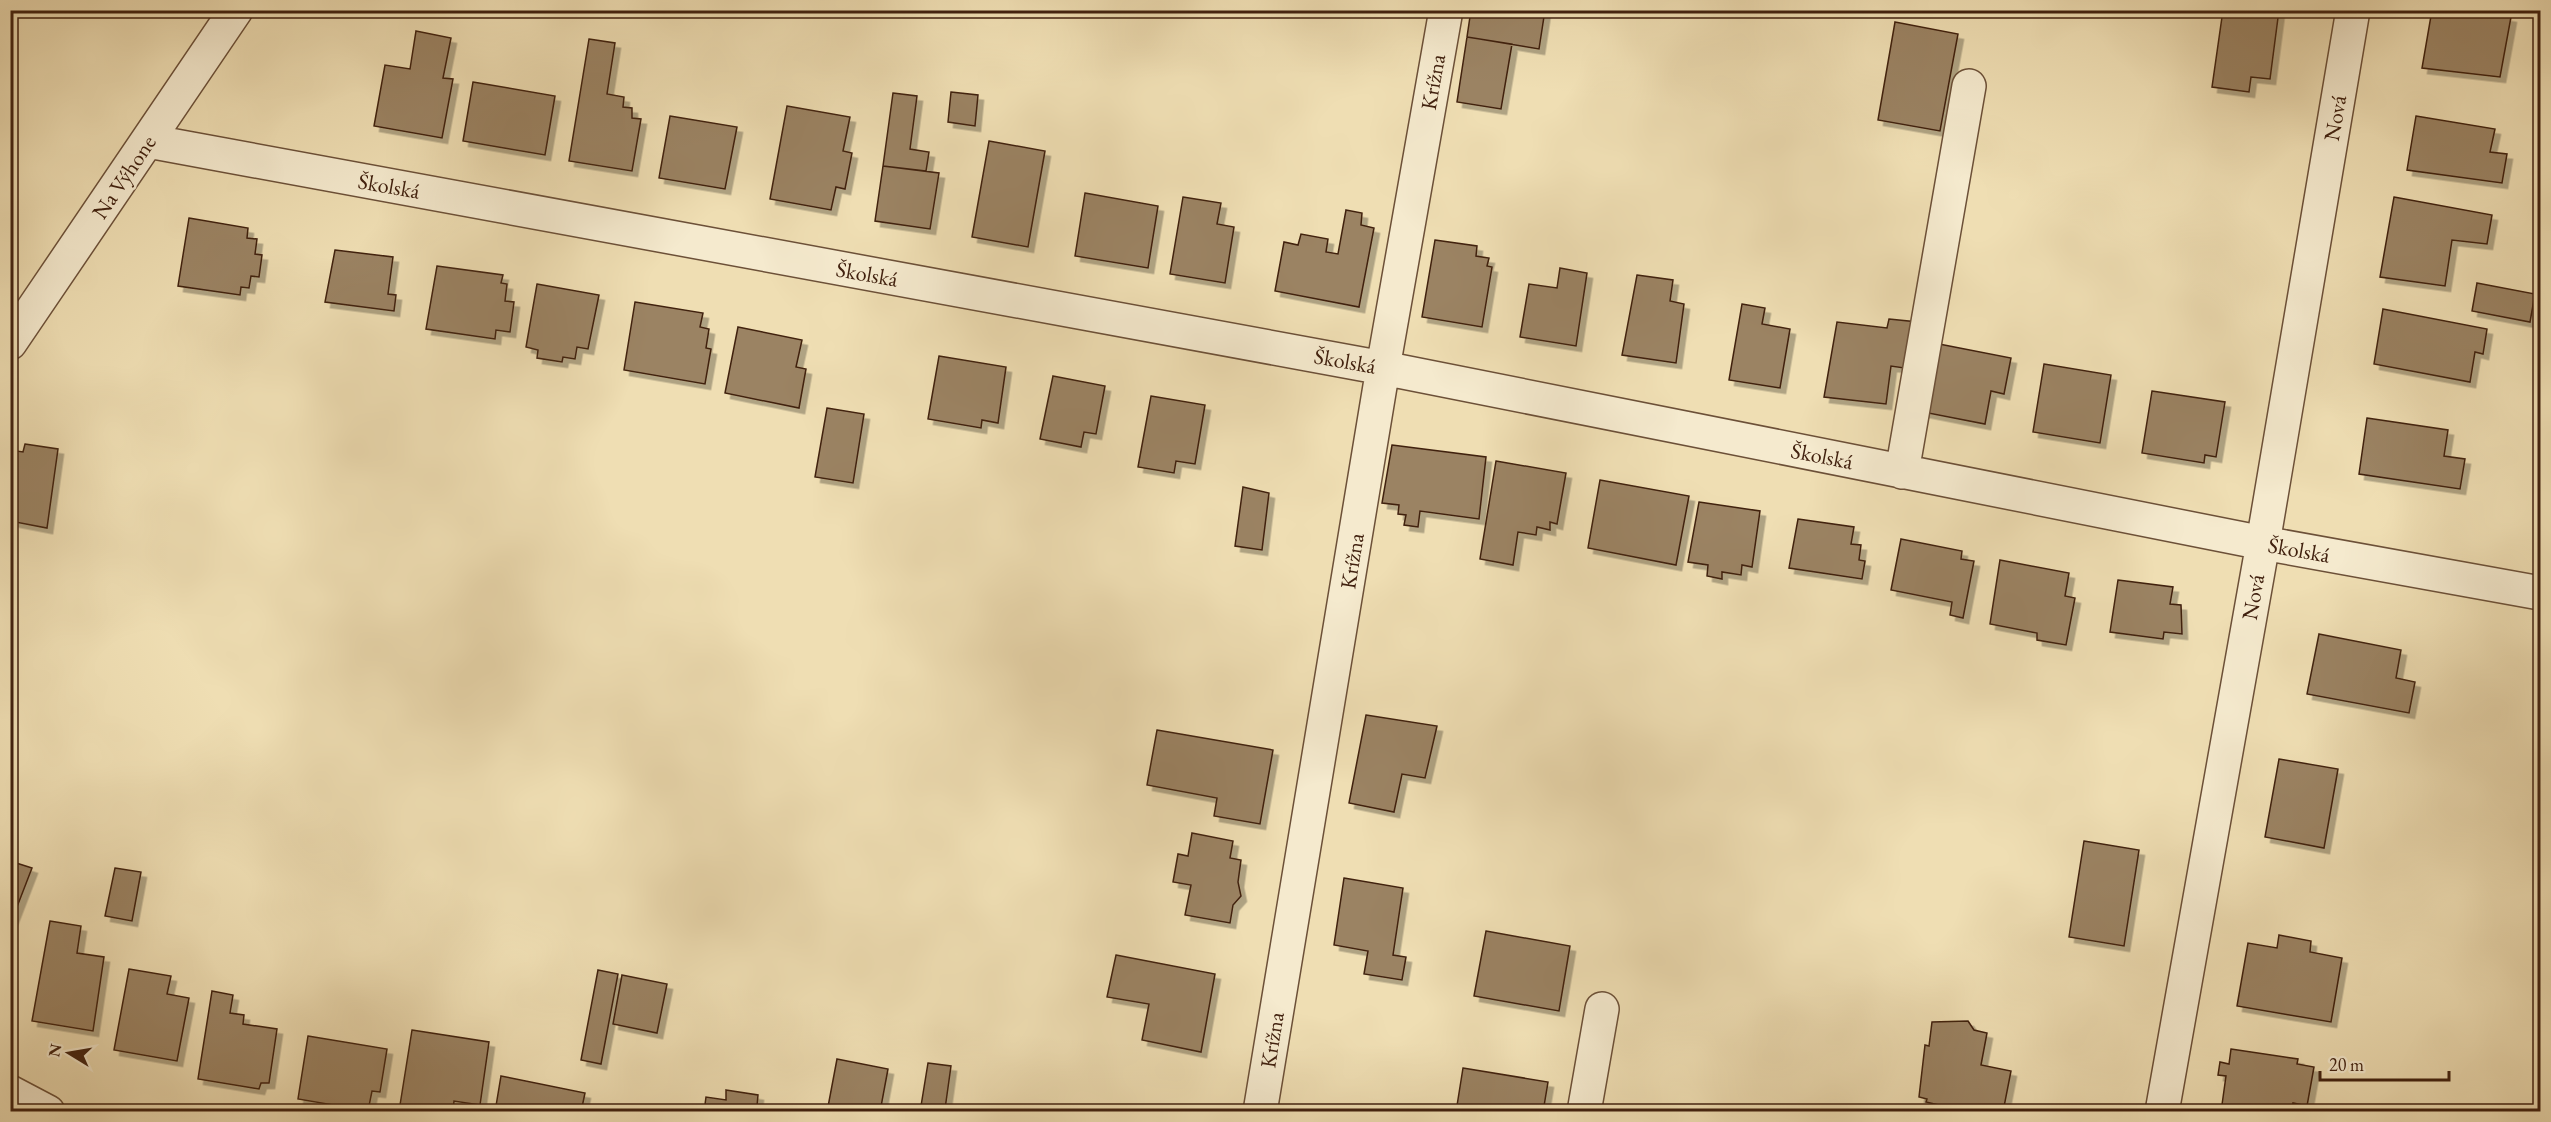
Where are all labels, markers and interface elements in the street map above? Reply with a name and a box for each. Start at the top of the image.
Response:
street label: Krížna [1414,51,1452,112]
street label: Nová [2317,93,2353,143]
street label: Na Výhone [85,129,163,225]
street label: Školská [356,166,423,206]
street label: Školská [834,254,901,294]
street label: Školská [1312,341,1379,381]
street label: Školská [1789,436,1856,476]
street label: Školská [2266,530,2333,570]
street label: Krížna [1333,531,1371,591]
street label: Nová [2235,572,2271,622]
street label: Krížna [1253,1010,1291,1070]
north arrow [39,1023,99,1083]
text: N [43,1042,66,1059]
scale bar [2320,1044,2449,1082]
text: 20 m [2329,1053,2364,1076]

